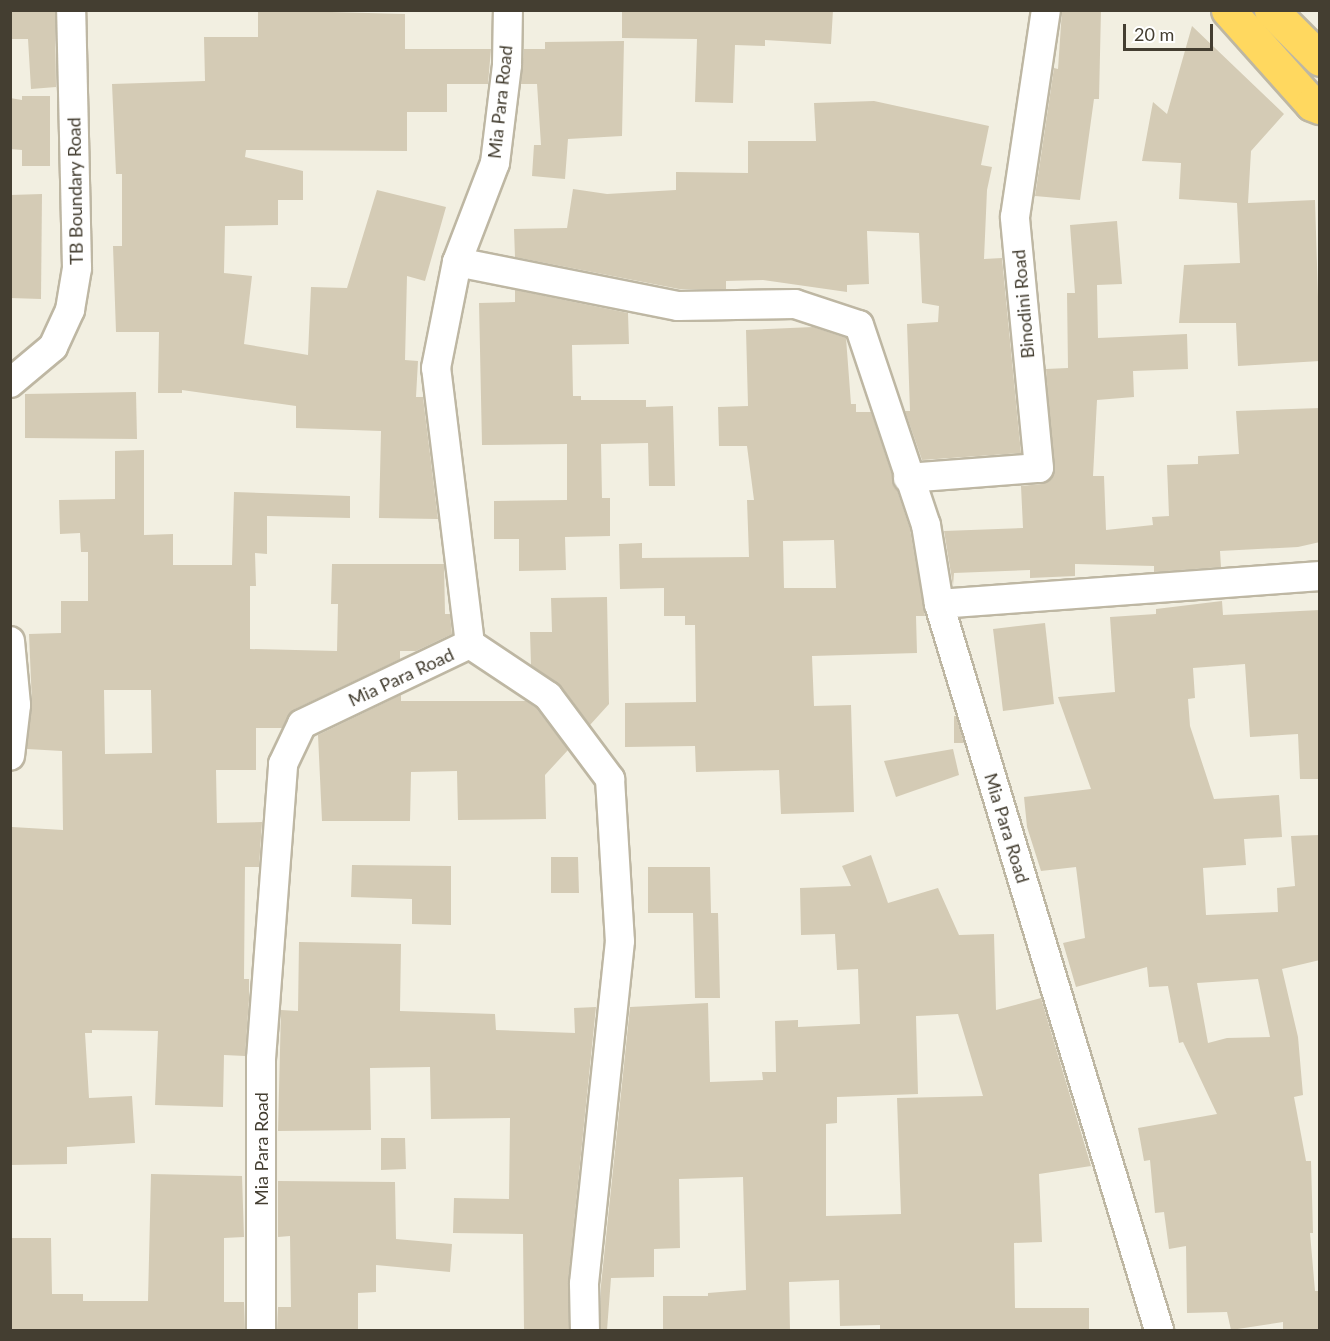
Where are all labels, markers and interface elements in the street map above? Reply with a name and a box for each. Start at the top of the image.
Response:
scale bar [1126,12,1216,50]
text: 20 m [1134,23,1174,45]
street label: Mia Para Road [483,44,517,160]
street label: TB Boundary Road [63,117,87,265]
street label: Binodini Road [1007,249,1039,359]
street label: Mia Para Road [345,643,457,711]
street label: Mia Para Road [980,770,1034,886]
street label: Mia Para Road [250,1092,272,1206]

